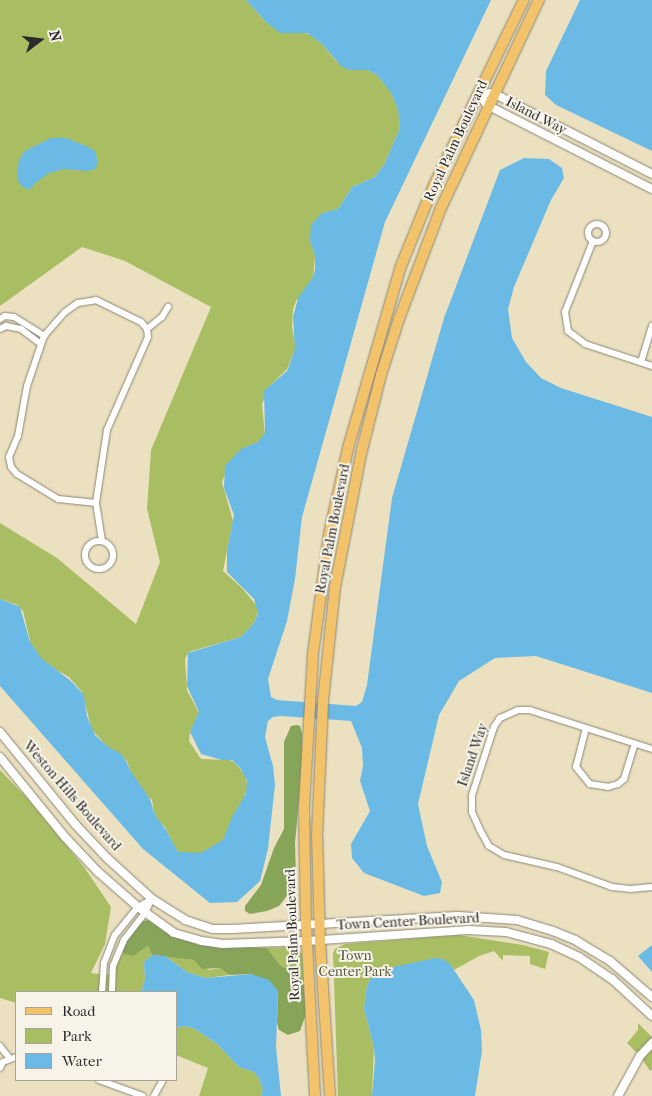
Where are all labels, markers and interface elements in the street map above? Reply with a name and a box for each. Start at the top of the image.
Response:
north arrow [15,15,65,65]
text: N [45,29,65,43]
street label: Royal Palm Boulevard [421,78,491,204]
street label: Island Way [503,94,569,138]
street label: Royal Palm Boulevard [312,463,354,595]
street label: Island Way [454,721,492,789]
street label: Weston Hills Boulevard [20,737,124,855]
street label: Royal Palm Boulevard [282,869,304,1001]
street label: Town Center Boulevard [336,910,480,934]
park label: Town Center Park [318,948,392,980]
legend [15,991,178,1081]
text: Road [62,1002,95,1020]
text: Park [62,1027,92,1045]
text: Water [62,1052,102,1070]

